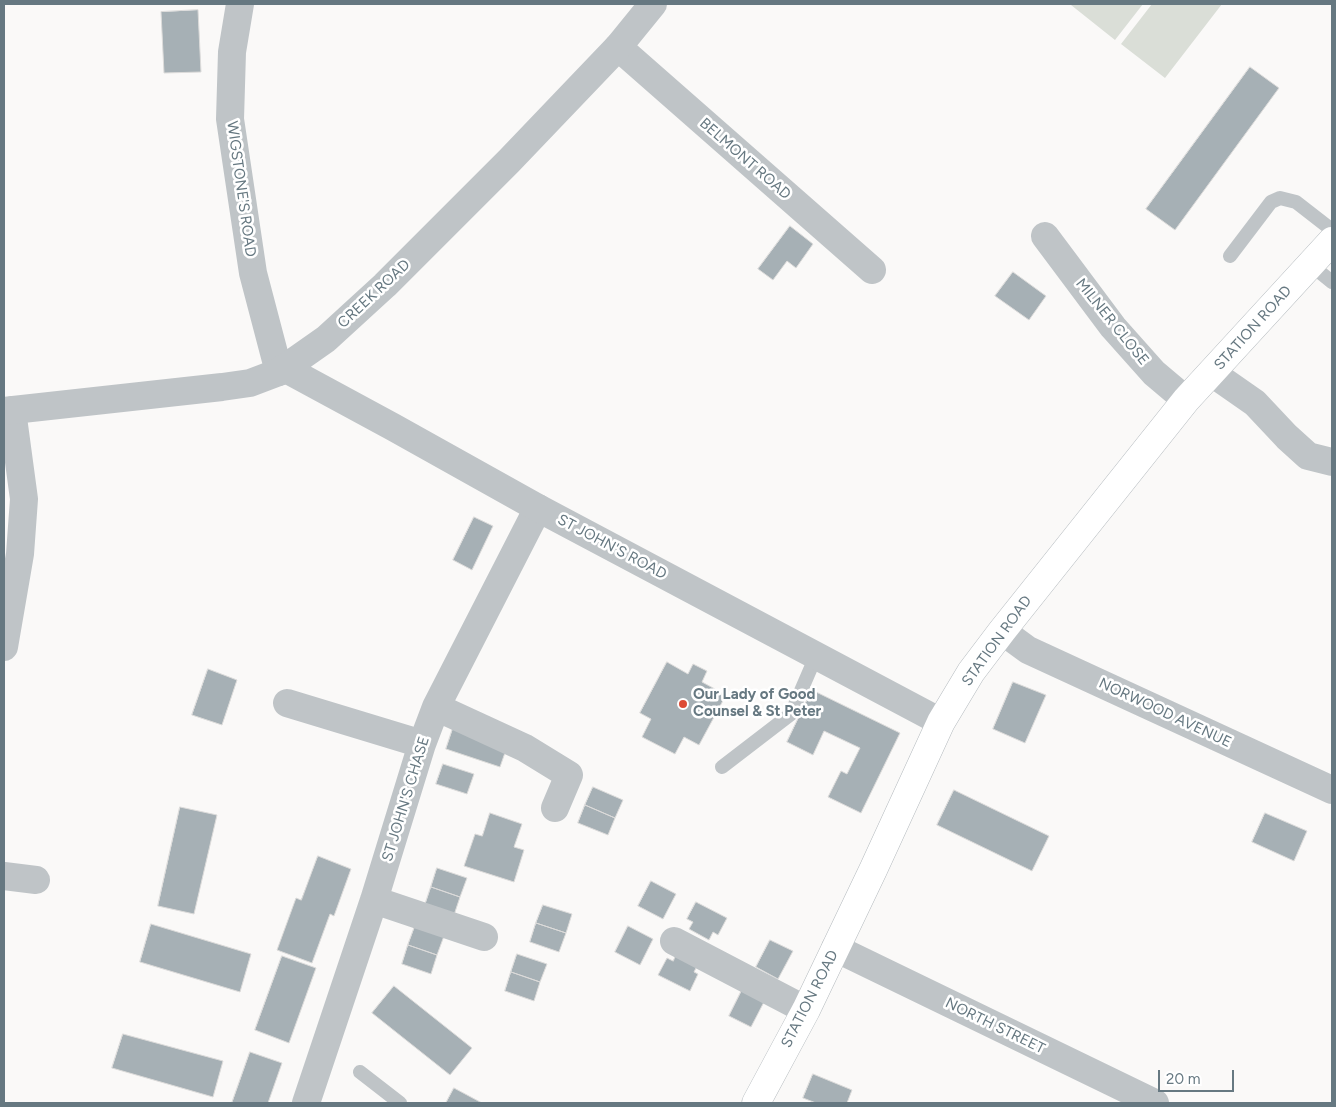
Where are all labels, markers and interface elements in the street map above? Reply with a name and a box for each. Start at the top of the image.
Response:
street label: BELMONT ROAD [696,114,794,204]
street label: WIGSTONE'S ROAD [223,120,259,258]
street label: CREEK ROAD [334,256,414,332]
street label: MILNER CLOSE [1072,275,1152,369]
street label: STATION ROAD [1210,282,1296,374]
street label: ST JOHN'S ROAD [554,511,670,583]
street label: STATION ROAD [958,592,1036,690]
street label: NORWOOD AVENUE [1096,674,1234,752]
place label: Our Lady of Good Counsel & St Peter [693,686,821,721]
marker: Our Lady of Good Counsel & St Peter [677,698,689,710]
street label: ST JOHN'S CHASE [378,734,434,864]
street label: STATION ROAD [778,947,842,1051]
street label: NORTH STREET [942,994,1048,1058]
scale bar [1161,1060,1237,1092]
text: 20 m [1166,1070,1200,1088]

